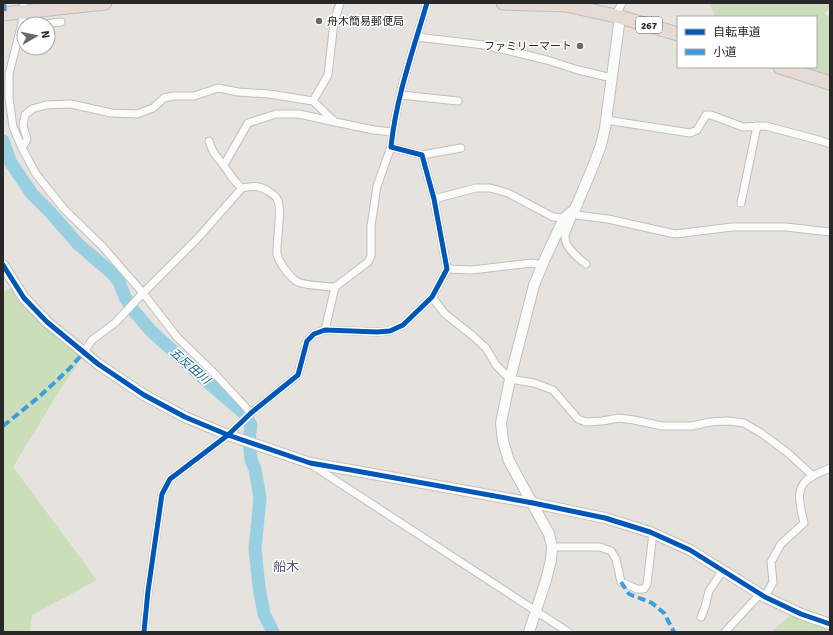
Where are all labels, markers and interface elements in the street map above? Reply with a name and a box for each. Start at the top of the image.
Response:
place label: 舟木簡易郵便局 [327,15,404,28]
north arrow [16,16,56,56]
marker: 舟木簡易郵便局 [314,16,324,26]
legend [677,16,817,68]
road number: 267 [636,17,662,33]
text: 自転車道 [713,25,761,40]
text: N [38,30,52,39]
place label: ファミリーマート [484,40,572,53]
marker: ファミリーマート [575,41,585,51]
text: 小道 [713,45,737,60]
water label: 五反田川 [167,345,214,389]
district label: 船木 [273,559,299,575]

